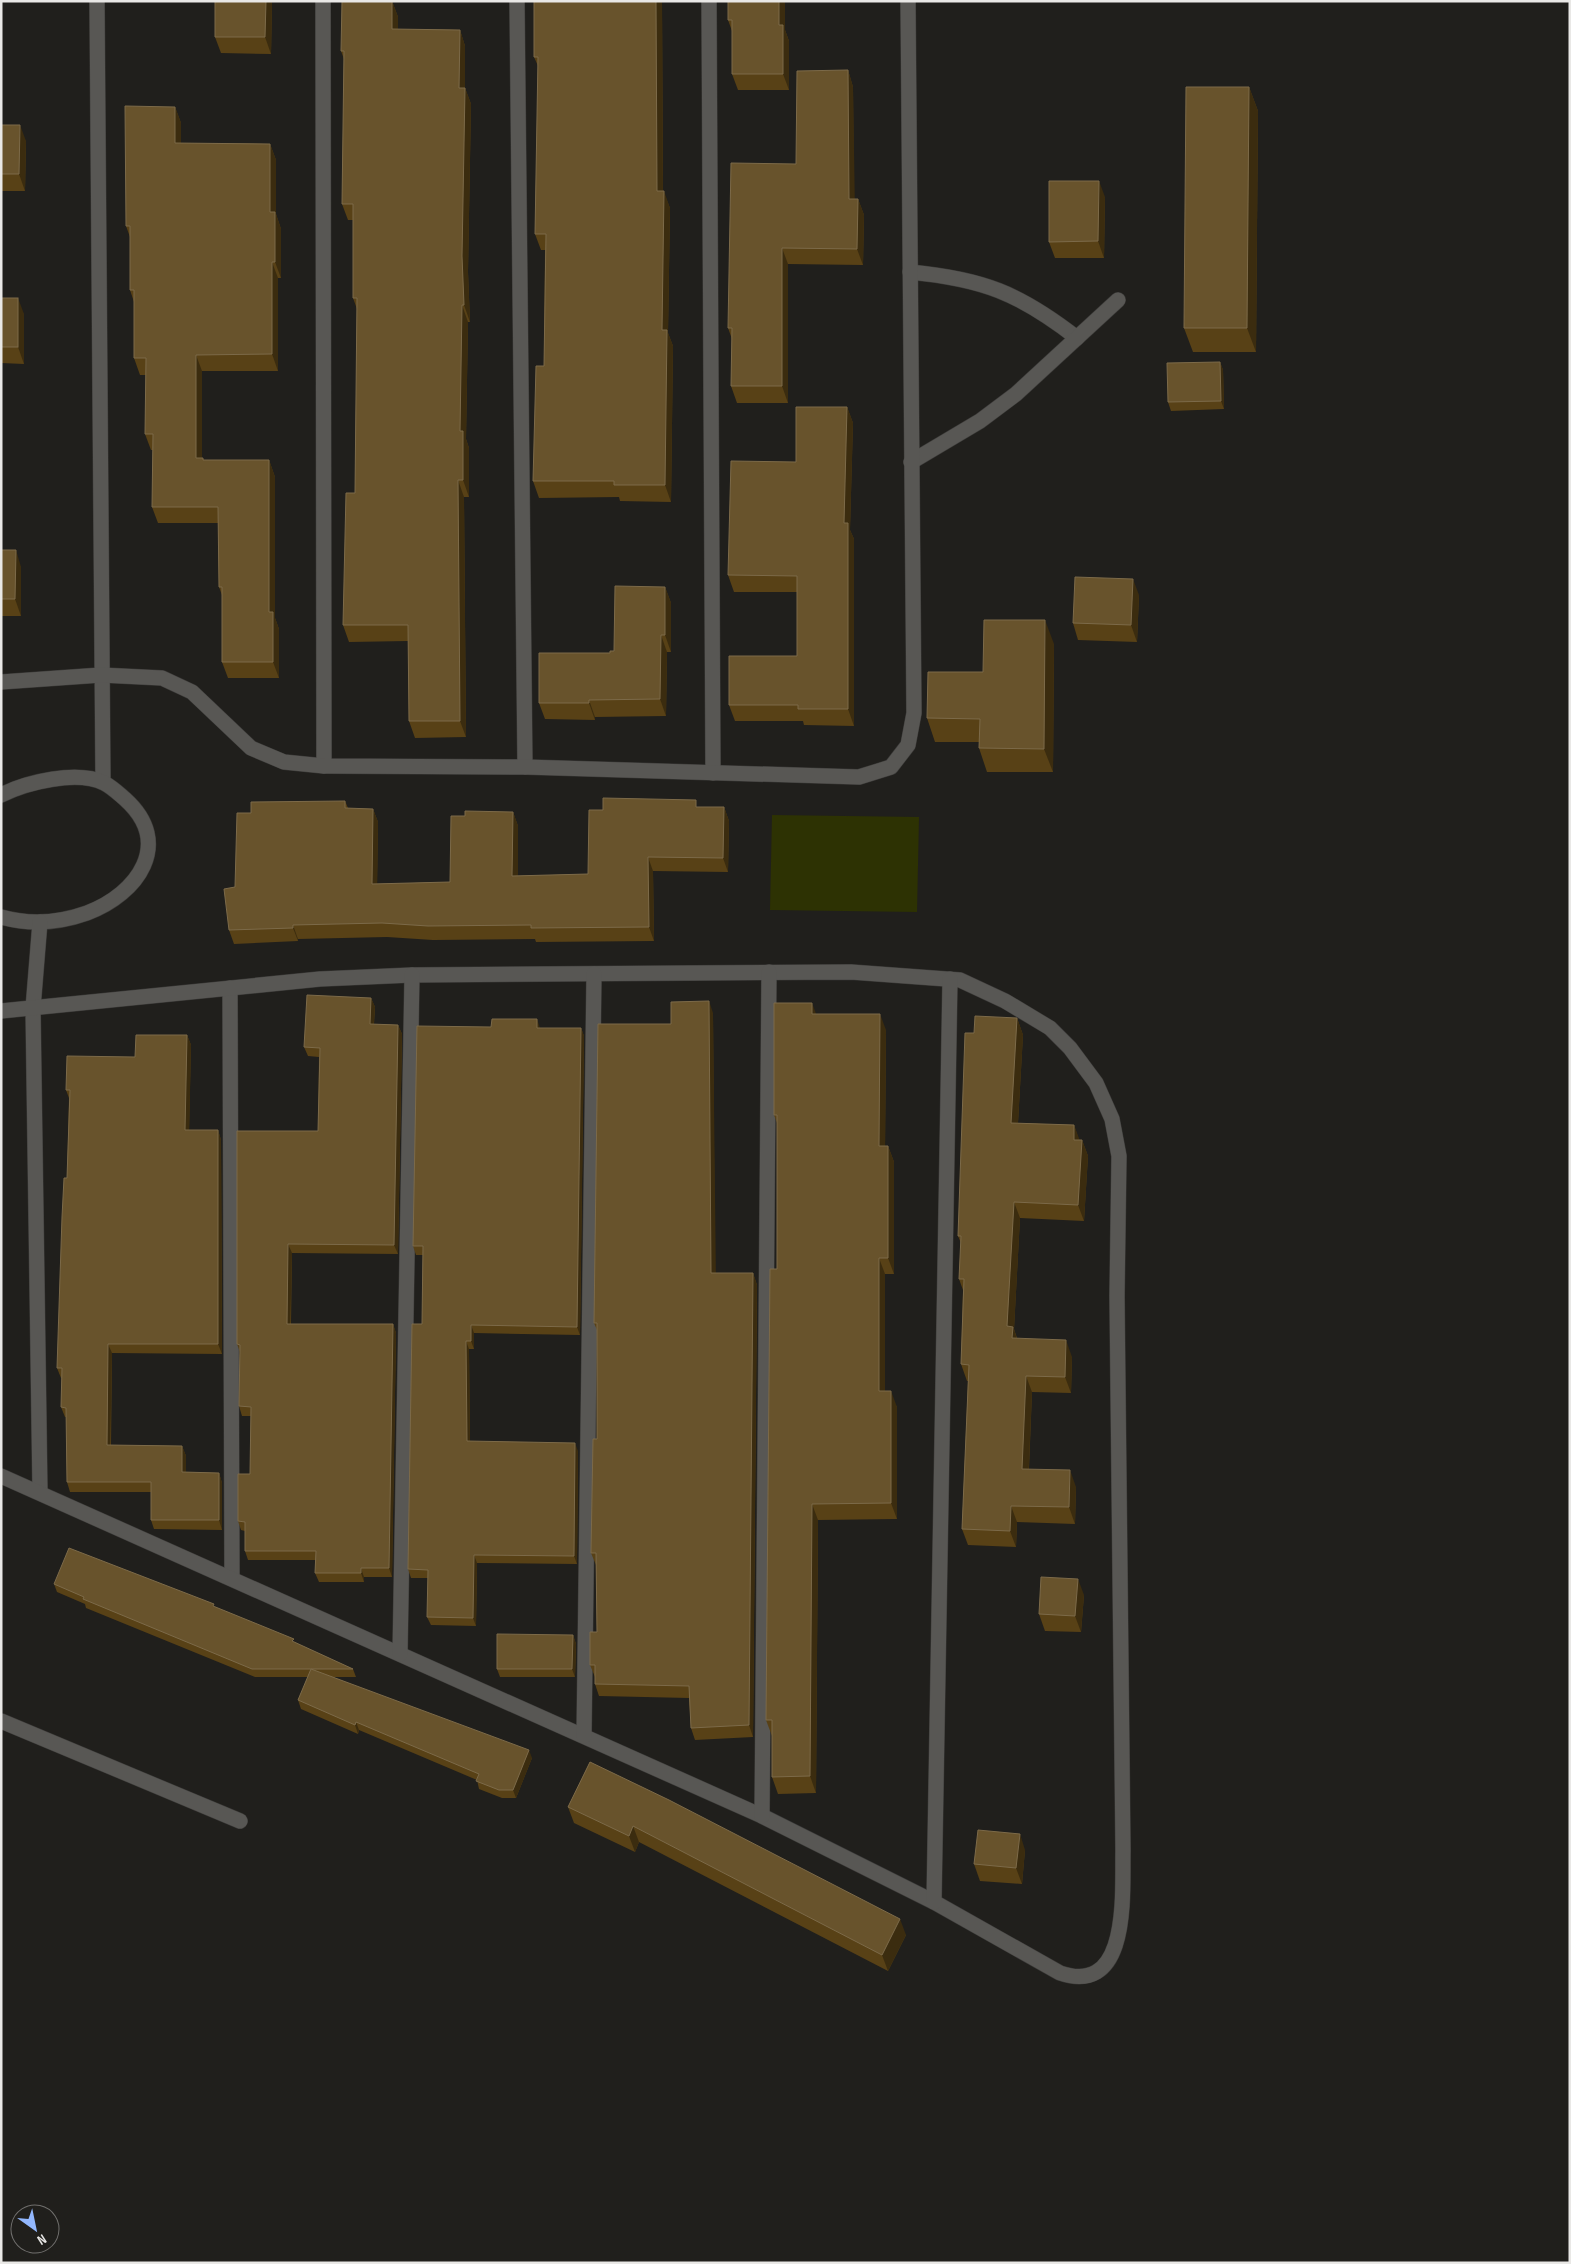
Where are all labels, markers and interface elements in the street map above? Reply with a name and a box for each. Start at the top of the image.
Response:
north arrow [10,2204,60,2254]
text: N [34,2230,50,2249]

